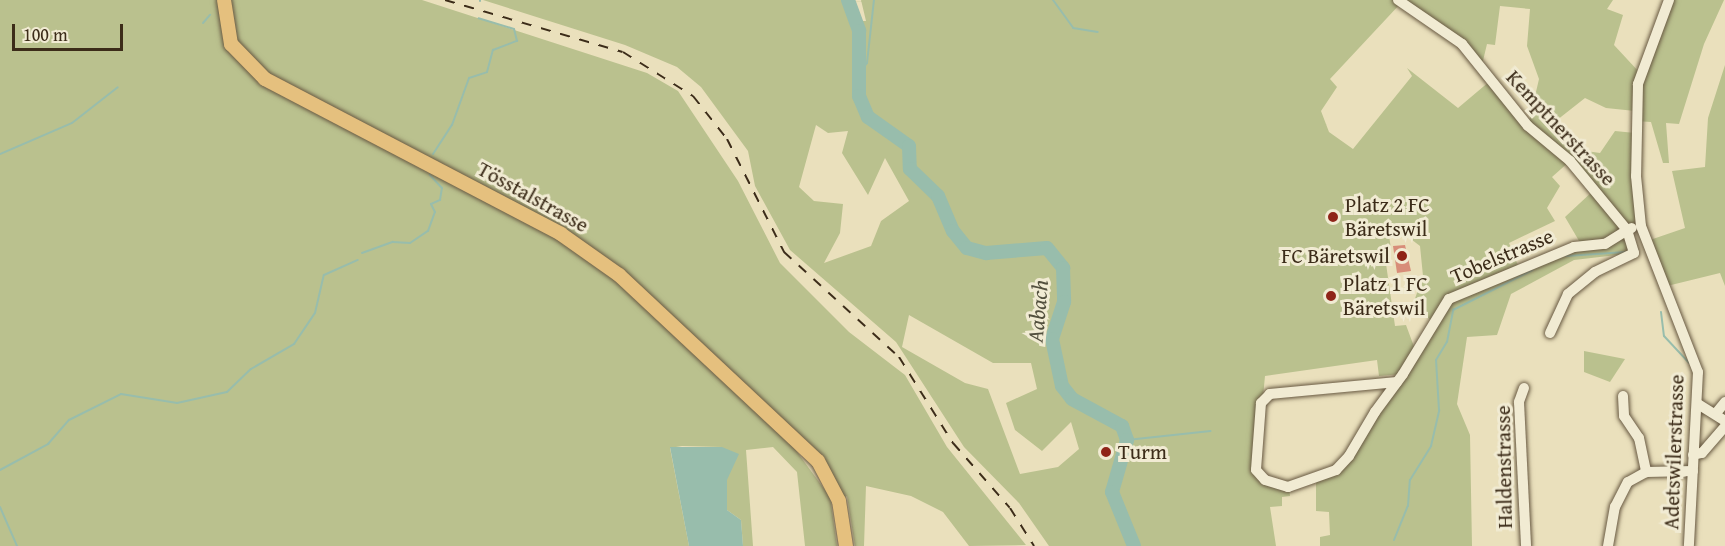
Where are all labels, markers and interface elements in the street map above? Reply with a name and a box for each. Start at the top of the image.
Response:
scale bar [15,12,126,50]
text: 100 m [23,21,68,48]
street label: Kemptnerstrasse [1501,65,1621,191]
street label: Tösstalstrasse [473,156,593,238]
place label: Platz 2 FC Bäretswil [1345,192,1430,242]
marker: Platz 2 FC Bäretswil [1326,210,1340,224]
street label: Tobelstrasse [1447,223,1557,289]
place label: FC Bäretswil [1281,243,1390,269]
marker: FC Bäretswil [1395,249,1409,263]
place label: Platz 1 FC Bäretswil [1343,271,1428,321]
water label: Aabach [1022,279,1054,343]
marker: Platz 1 FC Bäretswil [1324,289,1338,303]
street label: Adetswilerstrasse [1659,374,1689,530]
street label: Haldenstrasse [1490,405,1518,529]
place label: Turm [1118,439,1167,465]
marker: Turm [1099,445,1113,459]

